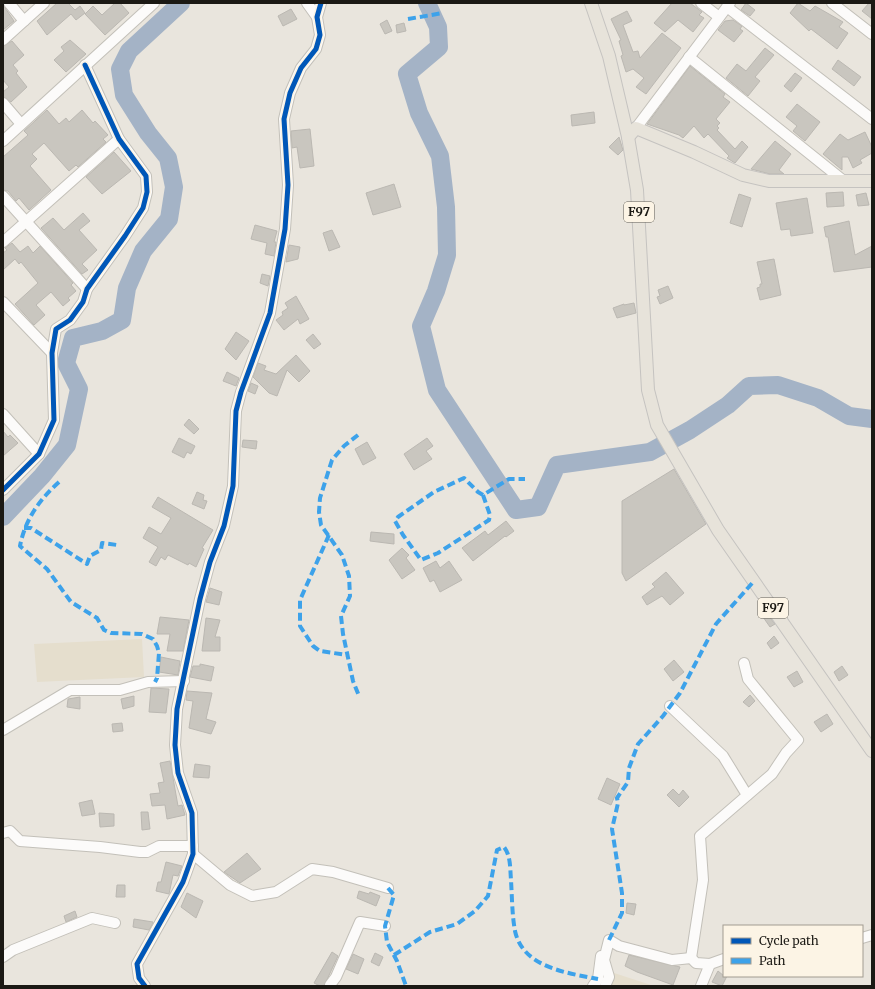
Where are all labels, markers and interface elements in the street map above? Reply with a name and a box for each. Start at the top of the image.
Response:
road number: F97 [624,202,654,222]
road number: F97 [758,598,788,618]
legend [723,925,863,977]
text: Cycle path [759,933,819,948]
text: Path [759,953,785,968]

